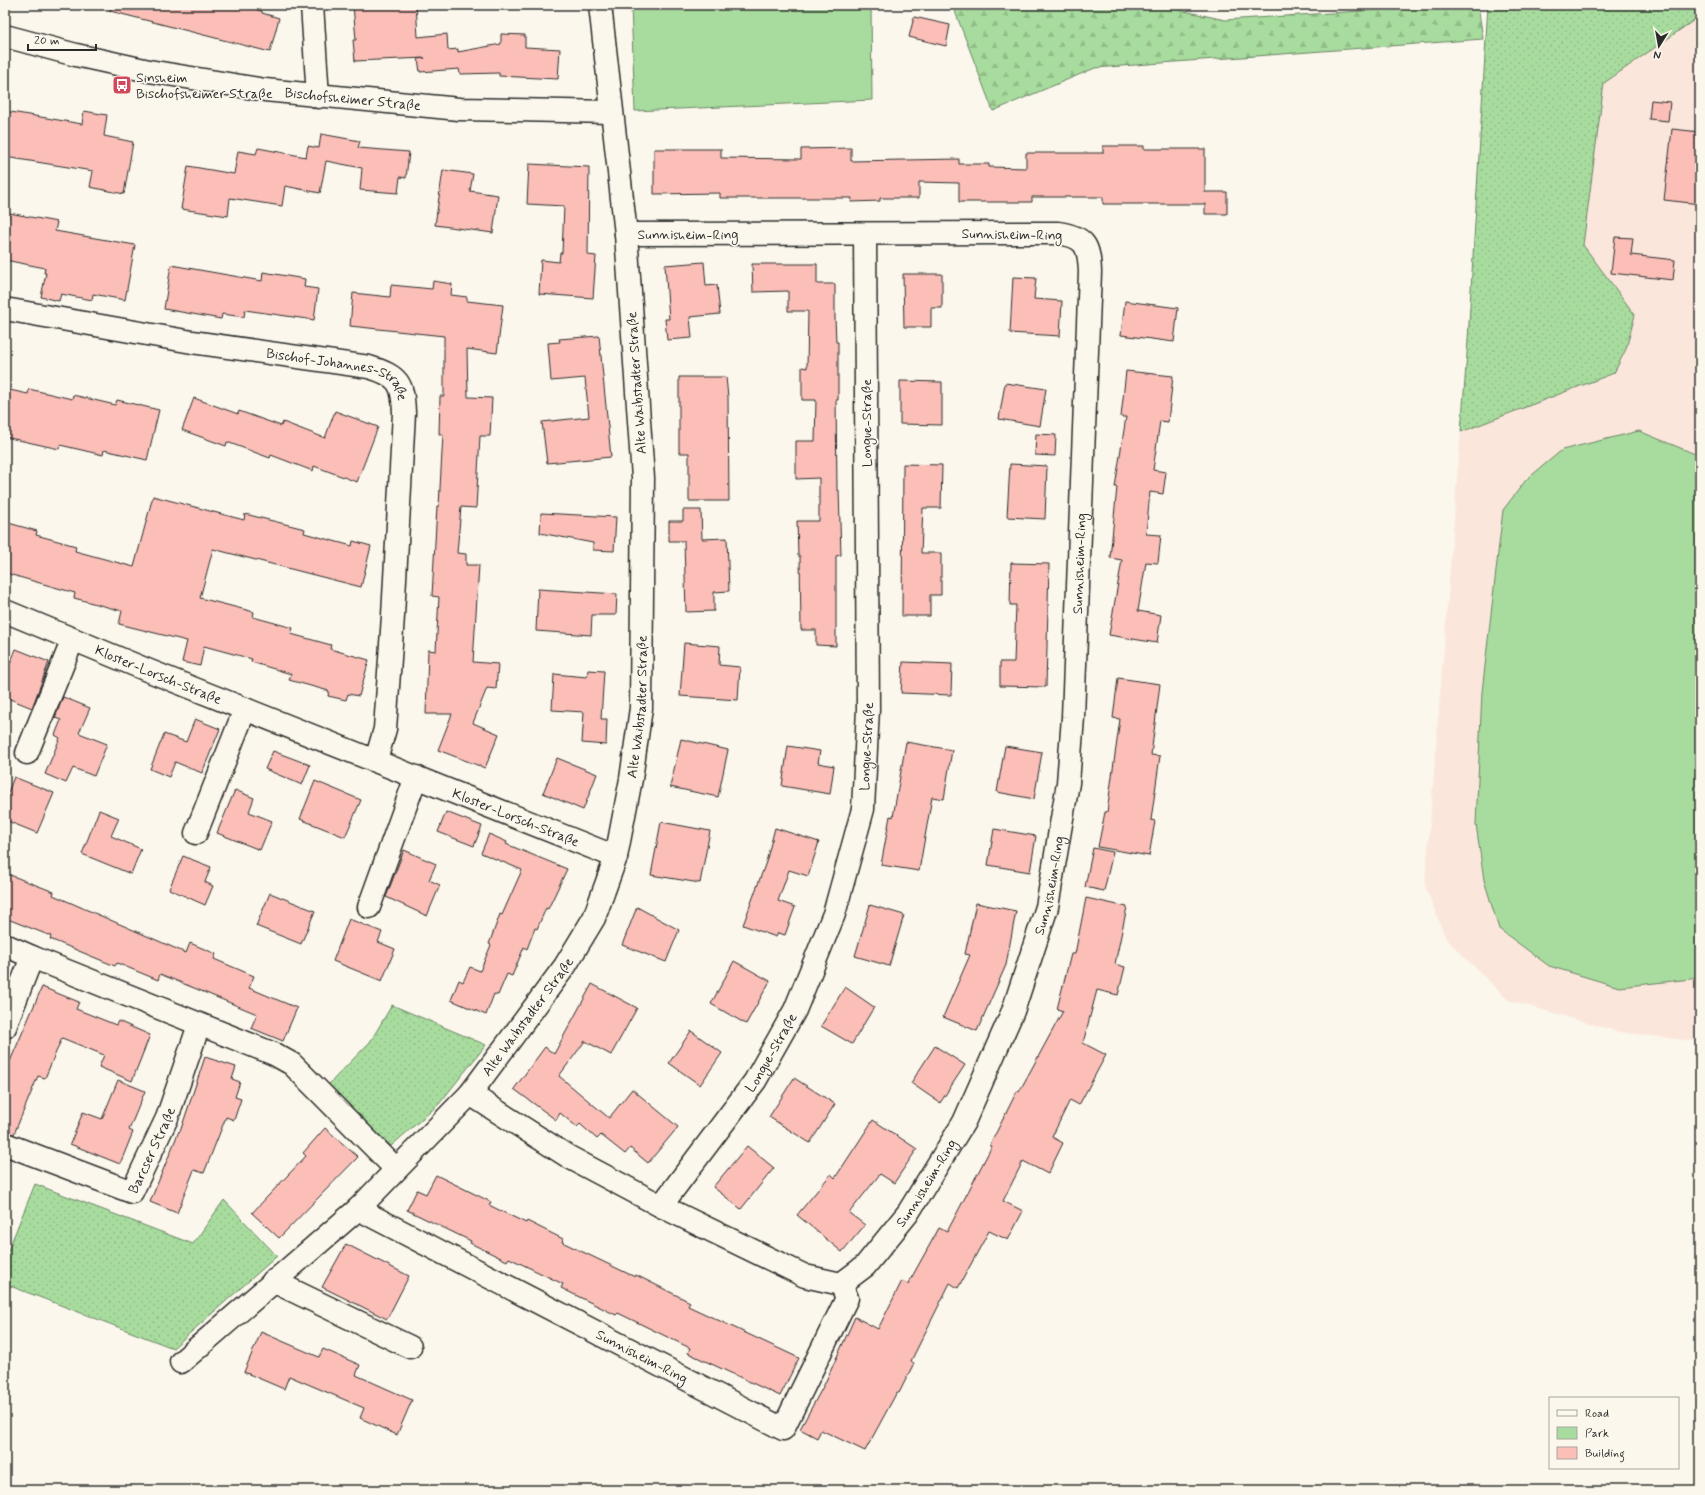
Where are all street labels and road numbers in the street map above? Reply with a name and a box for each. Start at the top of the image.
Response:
street label: Bischofsheimer Straße [284,84,422,115]
street label: Sunnisheim-Ring [961,225,1063,246]
street label: Sunnisheim-Ring [638,226,738,245]
street label: Alte Waibstadter Straße [623,311,651,455]
street label: Bischof-Johannes-Straße [265,345,411,402]
street label: Longue-Straße [858,379,877,467]
street label: Sunnisheim-Ring [1069,513,1092,614]
street label: Alte Waibstadter Straße [623,635,652,779]
street label: Kloster-Lorsch-Straße [92,641,224,709]
street label: Longue-Straße [856,702,878,791]
street label: Kloster-Lorsch-Straße [449,785,582,852]
street label: Sunnisheim-Ring [1030,835,1070,938]
street label: Alte Waibstadter Straße [478,954,578,1080]
street label: Longue-Straße [742,1010,801,1096]
street label: Barcser Straße [125,1105,180,1197]
street label: Sunnisheim-Ring [892,1136,962,1231]
street label: Sunnisheim-Ring [593,1326,691,1389]

